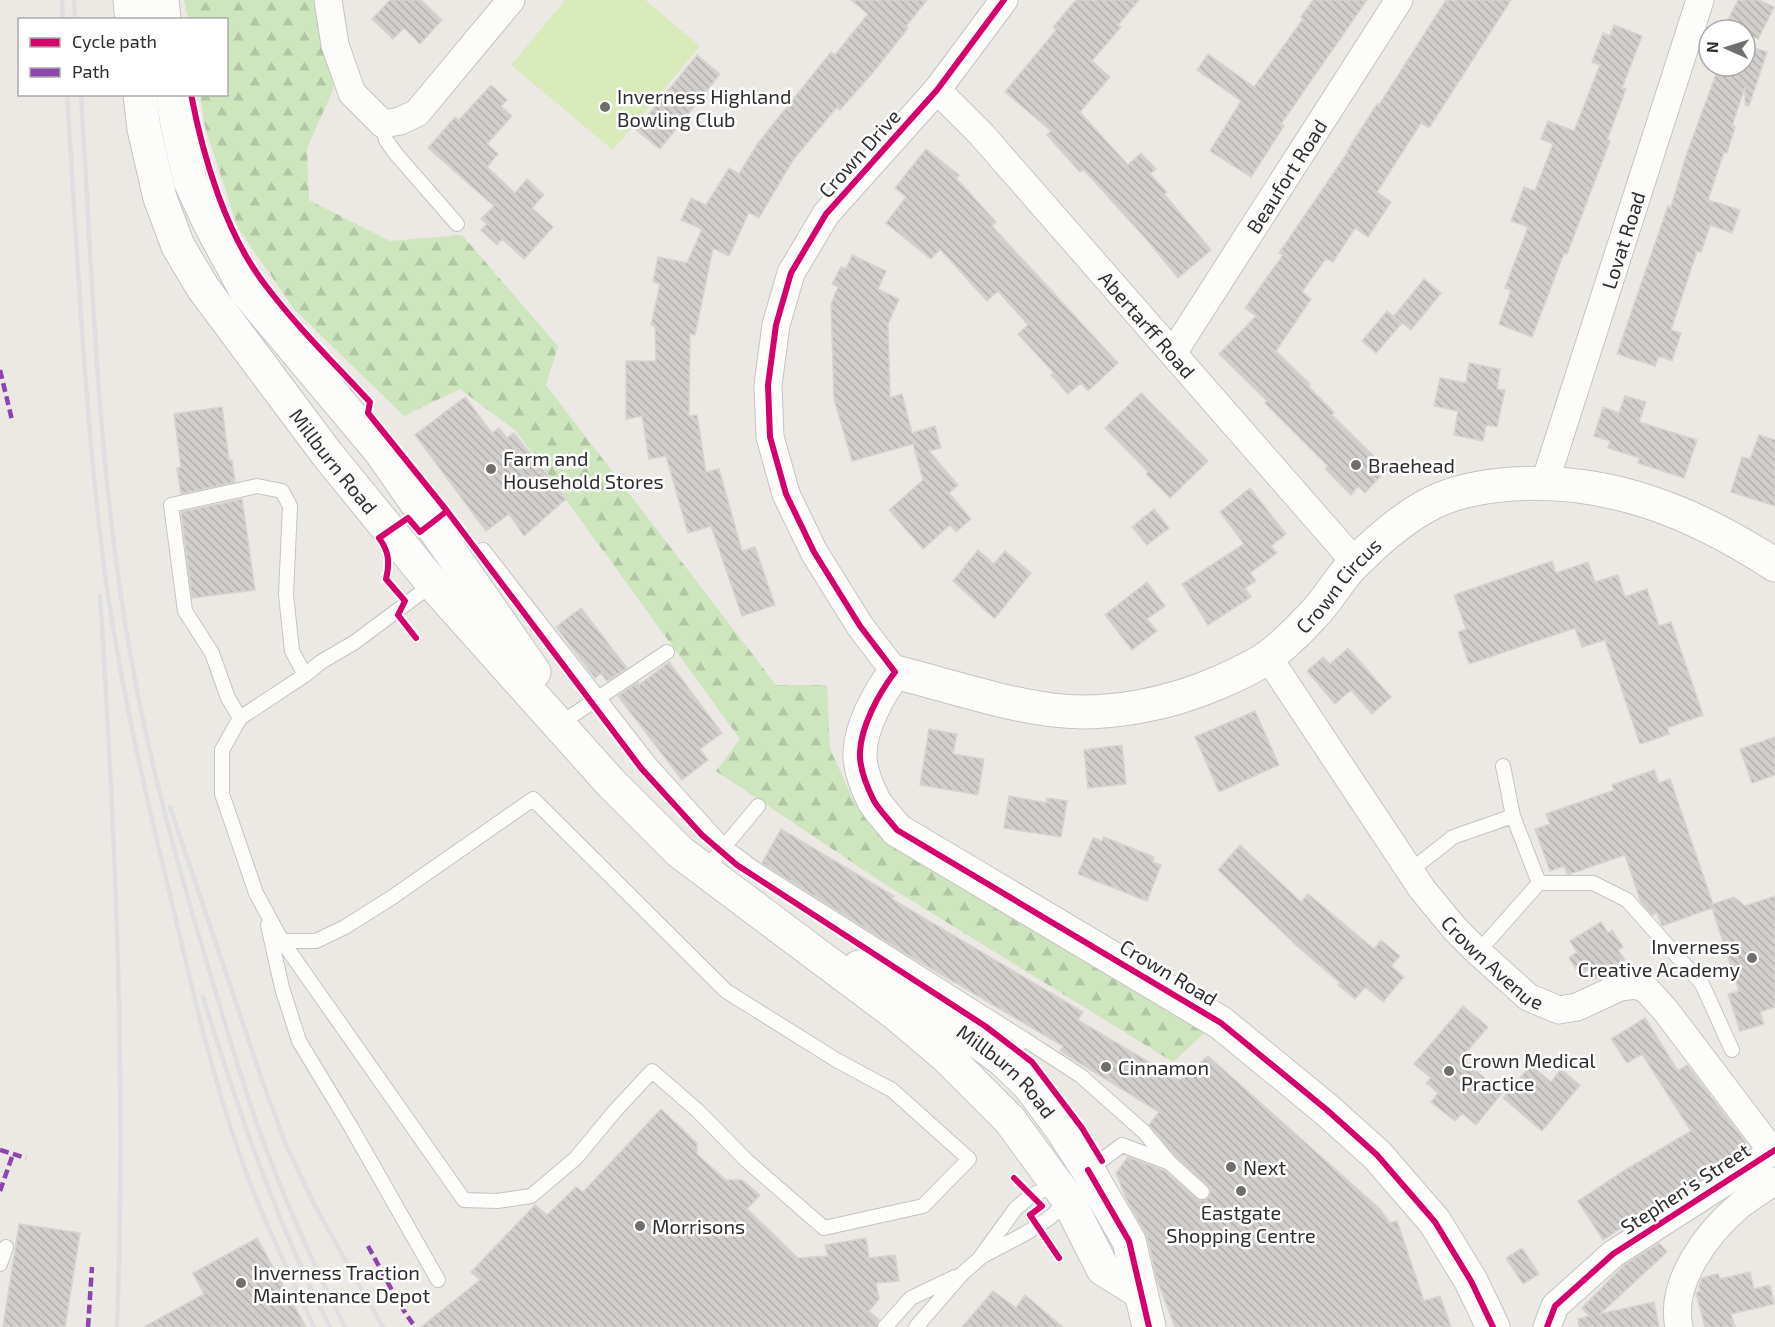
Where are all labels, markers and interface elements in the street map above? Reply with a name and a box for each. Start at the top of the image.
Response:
legend [18,18,228,96]
north arrow [1697,18,1757,78]
text: Cycle path [72,30,157,52]
text: N [1702,41,1721,53]
text: Path [72,60,110,82]
place label: Inverness Highland Bowling Club [617,84,791,131]
marker: Inverness Highland Bowling Club [598,100,612,114]
street label: Crown Drive [813,104,905,202]
street label: Beaufort Road [1241,115,1332,238]
street label: Lovat Road [1596,188,1650,292]
street label: Abertarff Road [1094,266,1201,383]
street label: Millburn Road [285,403,383,518]
place label: Farm and Household Stores [503,446,664,493]
place label: Braehead [1368,453,1455,477]
marker: Braehead [1349,458,1363,472]
marker: Farm and Household Stores [484,462,498,476]
street label: Crown Circus [1290,532,1386,638]
street label: Crown Avenue [1437,910,1547,1014]
street label: Crown Road [1116,934,1222,1010]
place label: Inverness Creative Academy [1578,934,1740,981]
marker: Inverness Creative Academy [1745,951,1759,965]
street label: Millburn Road [953,1019,1061,1123]
place label: Crown Medical Practice [1461,1048,1595,1095]
place label: Cinnamon [1118,1055,1209,1079]
marker: Cinnamon [1099,1060,1113,1074]
marker: Crown Medical Practice [1442,1064,1456,1078]
street label: Stephen's Street [1616,1137,1754,1239]
place label: Next [1243,1155,1286,1179]
marker: Next [1224,1160,1238,1174]
marker: Eastgate Shopping Centre [1234,1184,1248,1198]
place label: Eastgate Shopping Centre [1166,1200,1316,1247]
place label: Morrisons [652,1214,745,1238]
marker: Morrisons [633,1219,647,1233]
place label: Inverness Traction Maintenance Depot [253,1260,430,1307]
marker: Inverness Traction Maintenance Depot [234,1276,248,1290]

